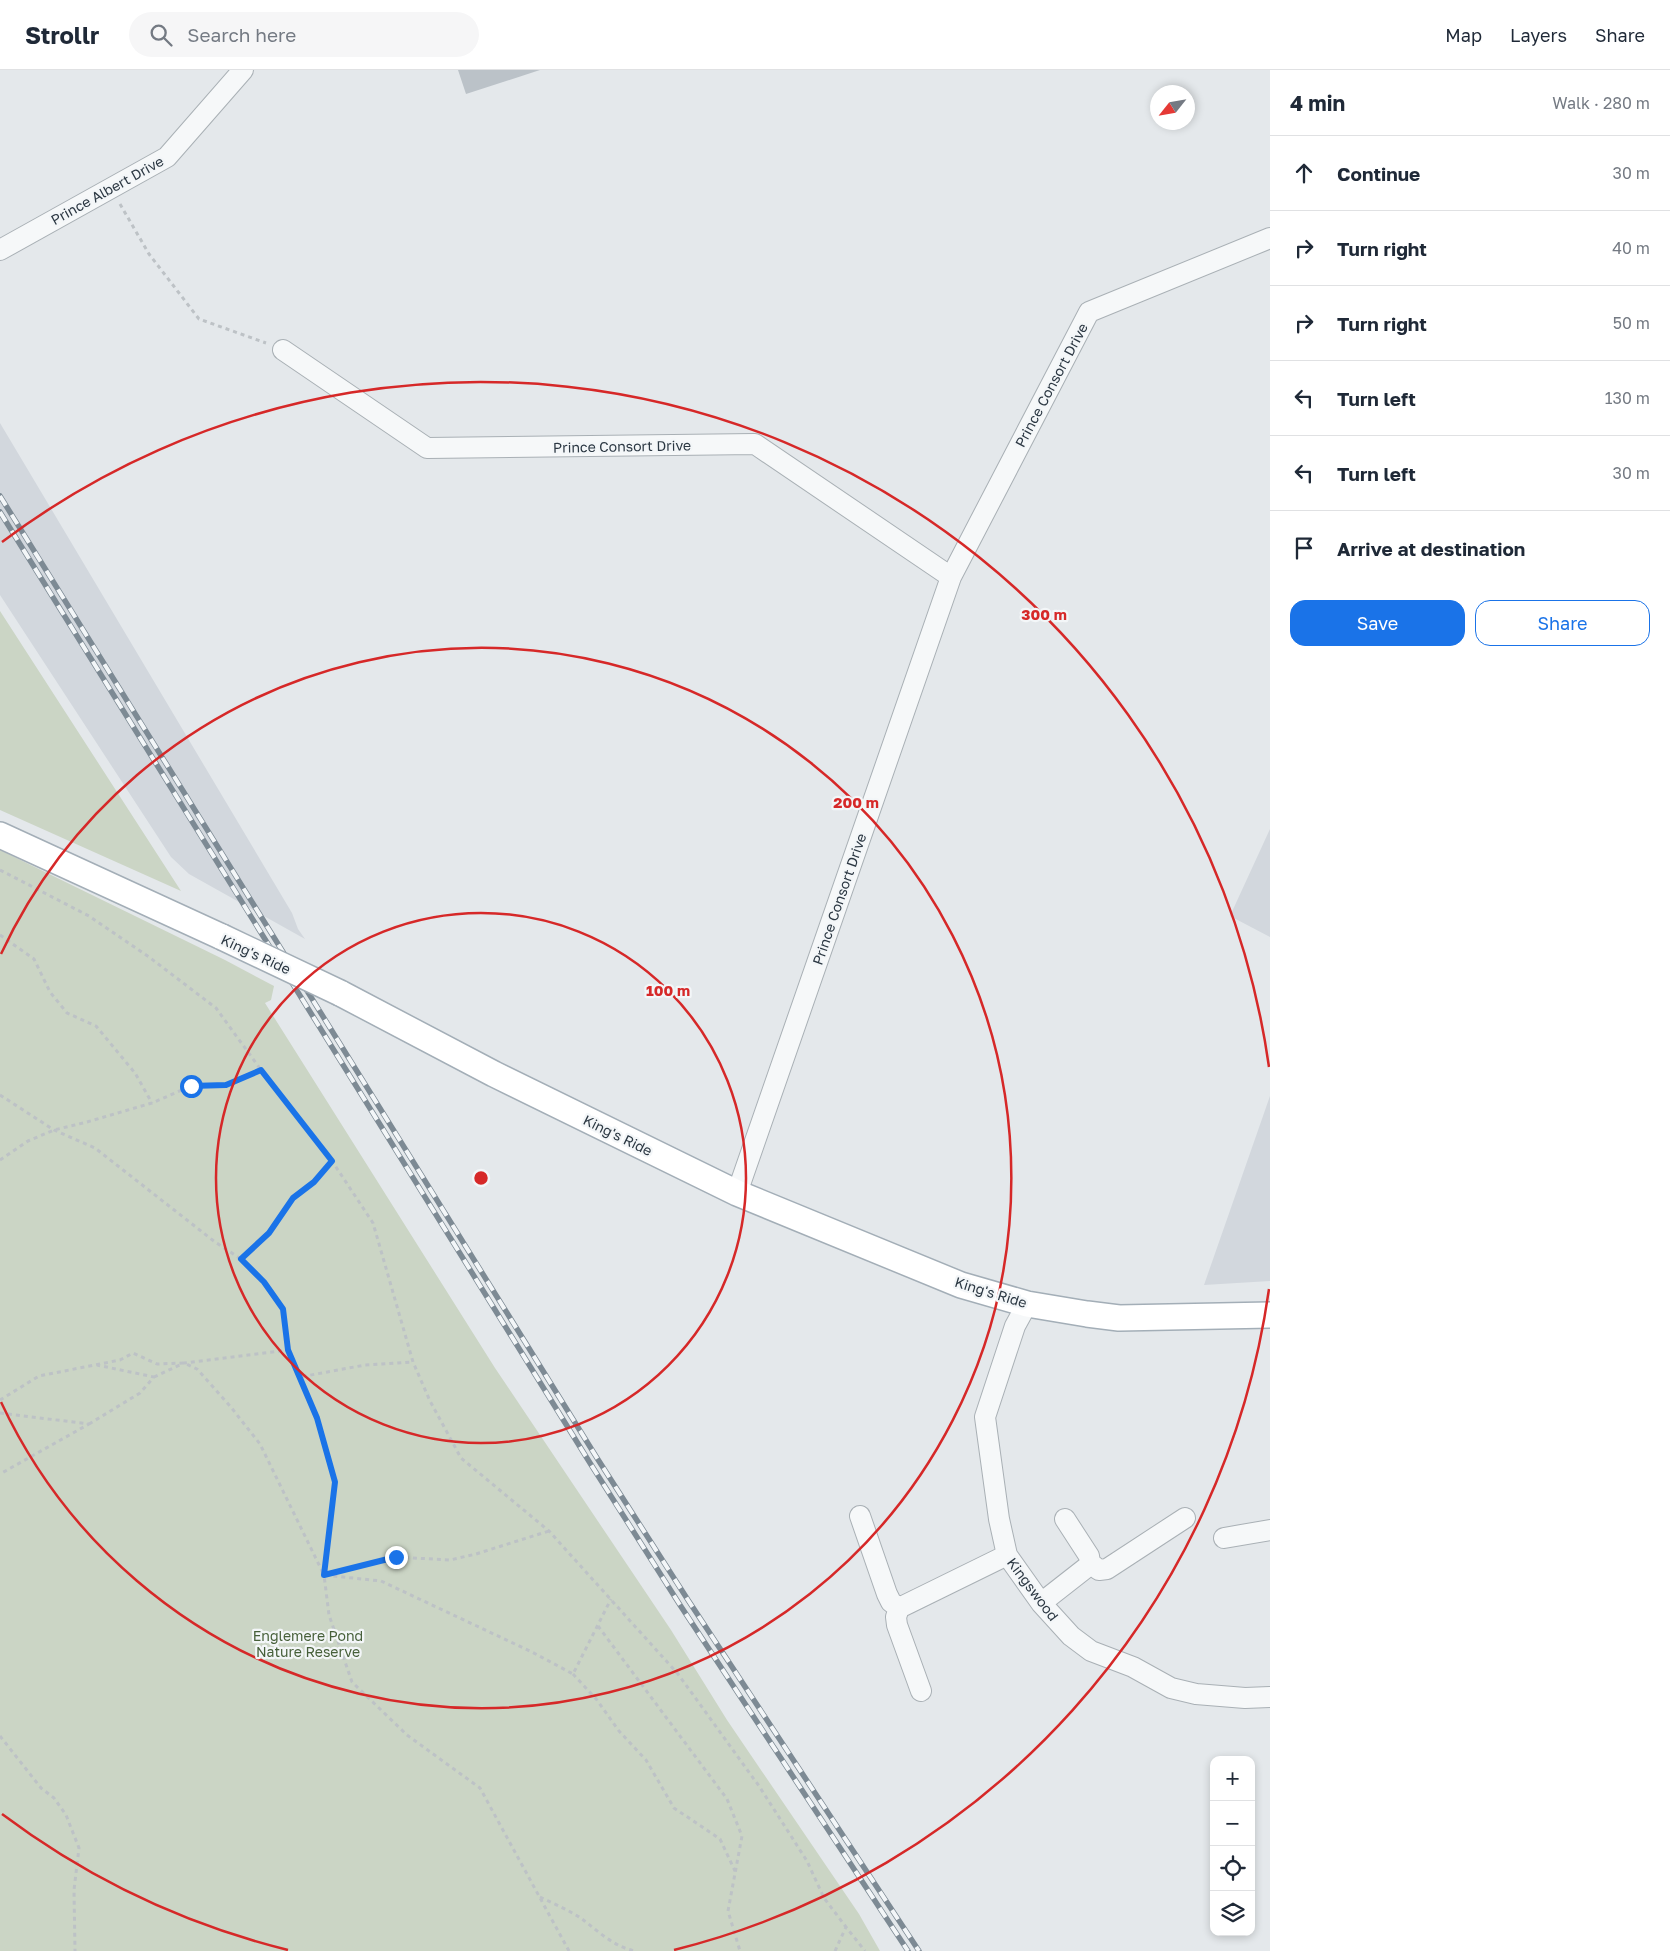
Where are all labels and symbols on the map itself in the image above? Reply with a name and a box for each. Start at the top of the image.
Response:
north arrow [1150,85,1195,130]
street label: Prince Albert Drive [48,152,166,228]
street label: Prince Consort Drive [1011,320,1091,450]
street label: Prince Consort Drive [553,436,691,456]
text: 300 m [1021,605,1067,623]
text: 200 m [833,793,879,811]
street label: Prince Consort Drive [808,831,870,967]
street label: King's Ride [219,931,293,977]
text: 100 m [646,981,690,999]
route start [180,1075,203,1098]
street label: King's Ride [581,1111,655,1159]
centre of rings [472,1169,490,1187]
street label: King's Ride [953,1273,1029,1311]
route end [385,1546,408,1569]
street label: Kingswood [1004,1554,1062,1624]
park label: Englemere Pond Nature Reserve [253,1627,363,1660]

